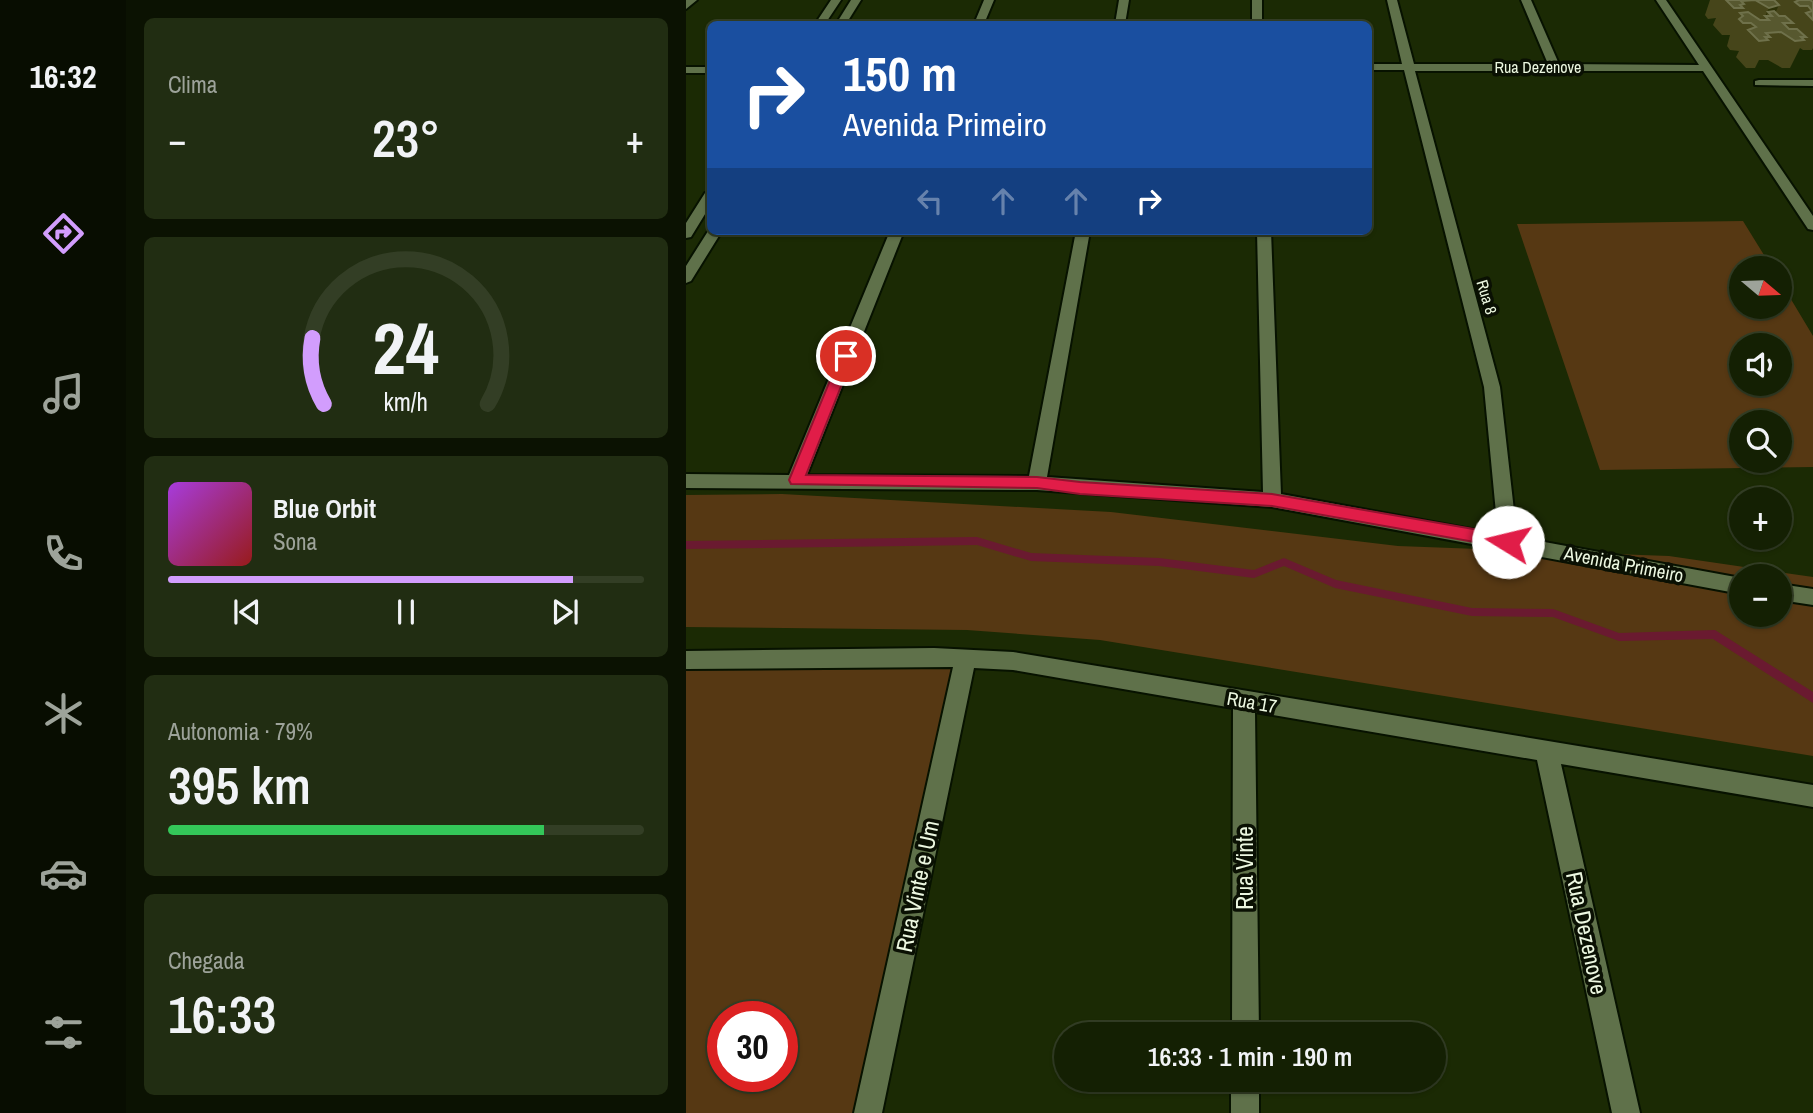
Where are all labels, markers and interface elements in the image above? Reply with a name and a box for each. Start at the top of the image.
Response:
text: 150 m [843,40,957,106]
icon: right [728,49,819,140]
text: 16:32 [29,55,97,98]
street label: Rua Dezenove [1495,56,1581,78]
text: Clima [168,69,217,100]
text: 23° [372,103,440,173]
text: Avenida Primeiro [843,103,1047,146]
text: − [168,114,186,165]
text: + [626,114,644,165]
icon: left [911,182,949,220]
icon: ahead [984,182,1022,220]
icon: ahead [1057,182,1095,220]
icon: right [1130,182,1168,220]
icon: directions [39,209,88,258]
north arrow [1729,256,1792,318]
map controls [1729,256,1792,627]
street label: Rua 8 [1471,277,1503,317]
text: 24 [373,299,439,397]
pin [816,326,876,386]
button: sound [1729,333,1792,396]
icon: arrive [827,337,865,375]
icon: music [39,369,88,418]
text: km/h [384,384,428,418]
button: search [1729,410,1792,473]
button: + [1729,487,1792,550]
text: Blue Orbit [273,491,376,526]
position arrow [1471,505,1545,579]
text: Sona [273,526,317,557]
icon: phone [39,529,88,578]
street label: Avenida Primeiro [1561,540,1686,588]
button: − [1729,564,1792,627]
icon: previous [228,593,266,631]
icon: pause [387,593,425,631]
icon: next [546,593,584,631]
street label: Rua 17 [1225,685,1279,719]
icon: climate [39,689,88,738]
text: Autonomia · 79% [168,716,313,747]
text: 395 km [168,750,311,820]
street label: Rua Vinte e Um [888,817,946,955]
street label: Rua Vinte [1229,826,1260,910]
icon: car [39,849,88,898]
street label: Rua Dezenove [1559,869,1615,997]
text: Chegada [168,945,245,976]
text: 16:33 [168,979,276,1049]
speed limit sign: 30 [707,1001,798,1092]
icon: filters [39,1008,88,1057]
text: 16:33 · 1 min · 190 m [1148,1039,1352,1074]

